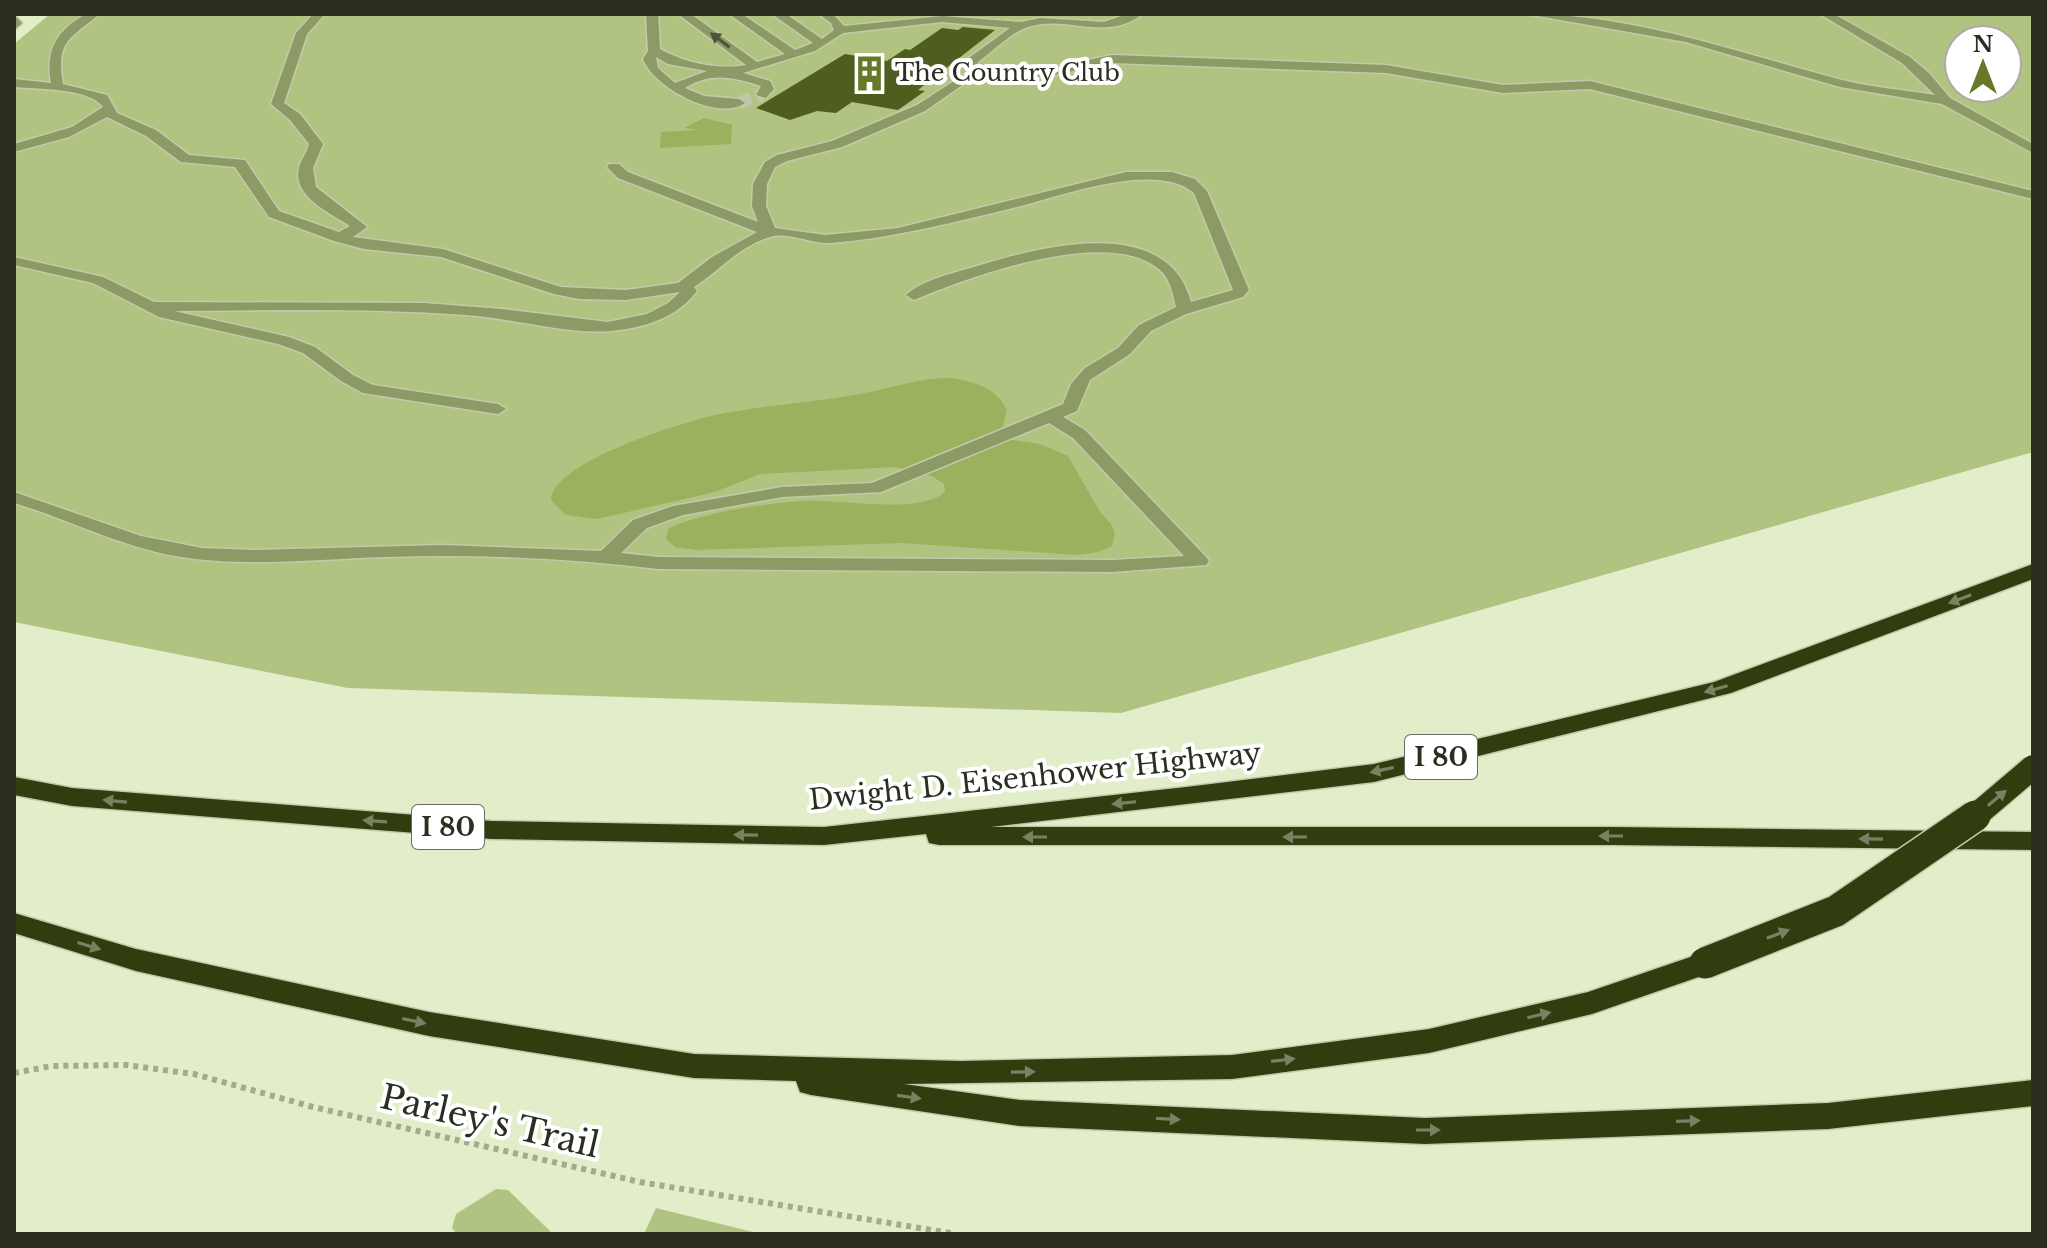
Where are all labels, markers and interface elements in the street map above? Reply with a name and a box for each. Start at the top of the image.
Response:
north arrow [1943,24,2023,104]
text: N [1973,31,1994,58]
one-way arrow [709,33,730,48]
building icon: The Country Club [850,54,888,92]
place label: The Country Club [895,58,1120,87]
one-way arrow [1948,593,1972,606]
one-way arrow [1704,683,1728,696]
street label: Dwight D. Eisenhower Highway [807,735,1263,818]
road number: I 80 [1405,735,1477,779]
one-way arrow [1369,764,1394,777]
one-way arrow [1987,790,2007,807]
one-way arrow [102,794,127,807]
one-way arrow [1111,796,1136,809]
road number: I 80 [412,805,484,849]
one-way arrow [362,814,387,827]
one-way arrow [733,828,758,841]
one-way arrow [1598,830,1623,842]
one-way arrow [1022,831,1047,843]
one-way arrow [1282,831,1307,843]
one-way arrow [1858,833,1883,845]
one-way arrow [1766,927,1790,940]
one-way arrow [77,940,101,953]
one-way arrow [1526,1009,1551,1021]
one-way arrow [402,1015,427,1028]
one-way arrow [1271,1053,1296,1066]
one-way arrow [1011,1066,1036,1078]
street label: Parley's Trail [376,1075,604,1167]
one-way arrow [897,1091,922,1104]
one-way arrow [1156,1113,1181,1126]
one-way arrow [1676,1114,1701,1127]
one-way arrow [1416,1124,1441,1136]

